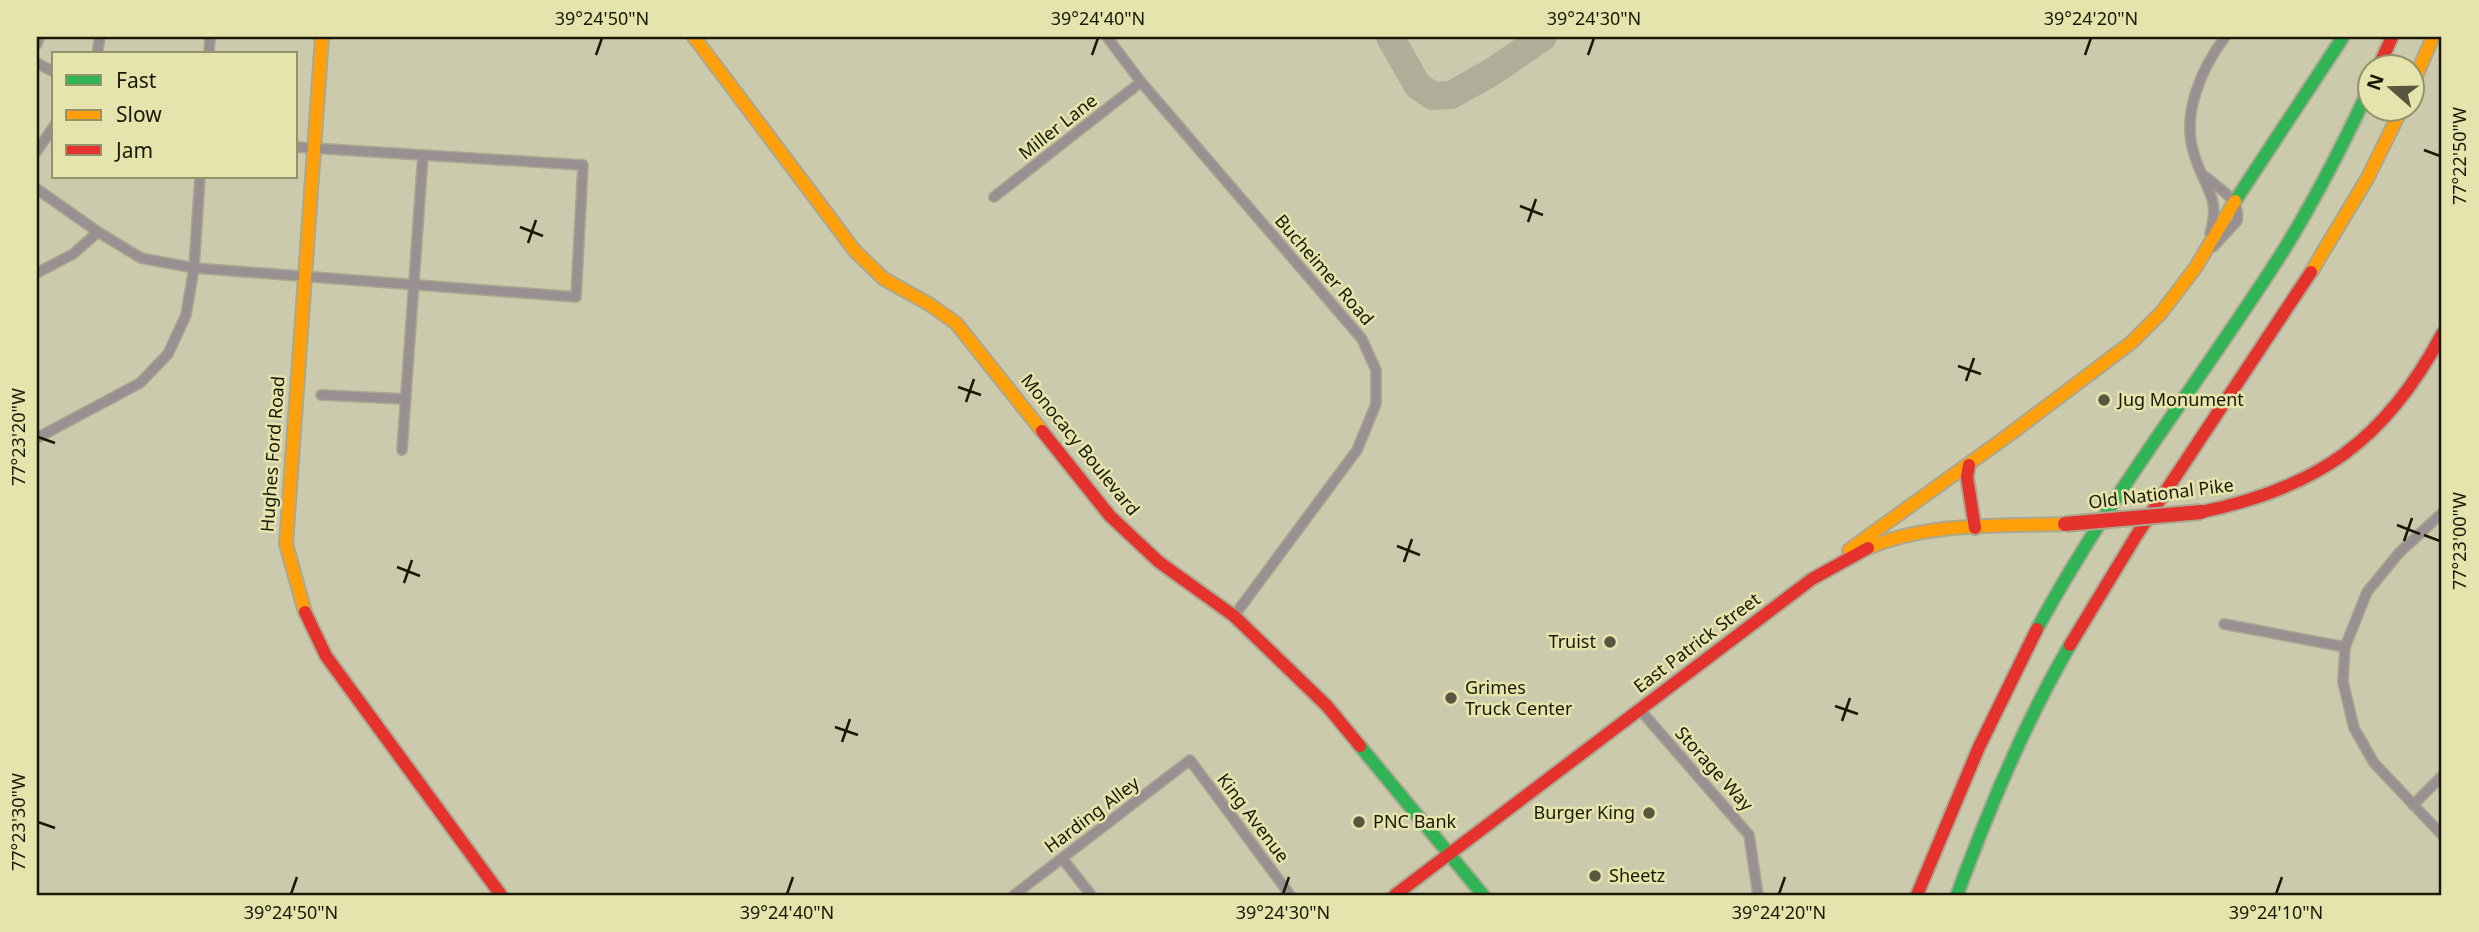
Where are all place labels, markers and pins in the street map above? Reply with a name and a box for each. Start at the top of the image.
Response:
place label: Jug Monument [2116,387,2244,411]
marker: Jug Monument [2096,392,2112,408]
place label: Truist [1549,629,1596,653]
marker: Truist [1602,634,1618,650]
place label: Grimes Truck Center [1465,675,1573,720]
marker: Grimes Truck Center [1443,690,1459,706]
place label: Burger King [1534,800,1635,824]
marker: Burger King [1641,805,1657,821]
place label: PNC Bank [1373,809,1457,833]
marker: PNC Bank [1351,814,1367,830]
place label: Sheetz [1609,863,1665,887]
marker: Sheetz [1587,868,1603,884]

